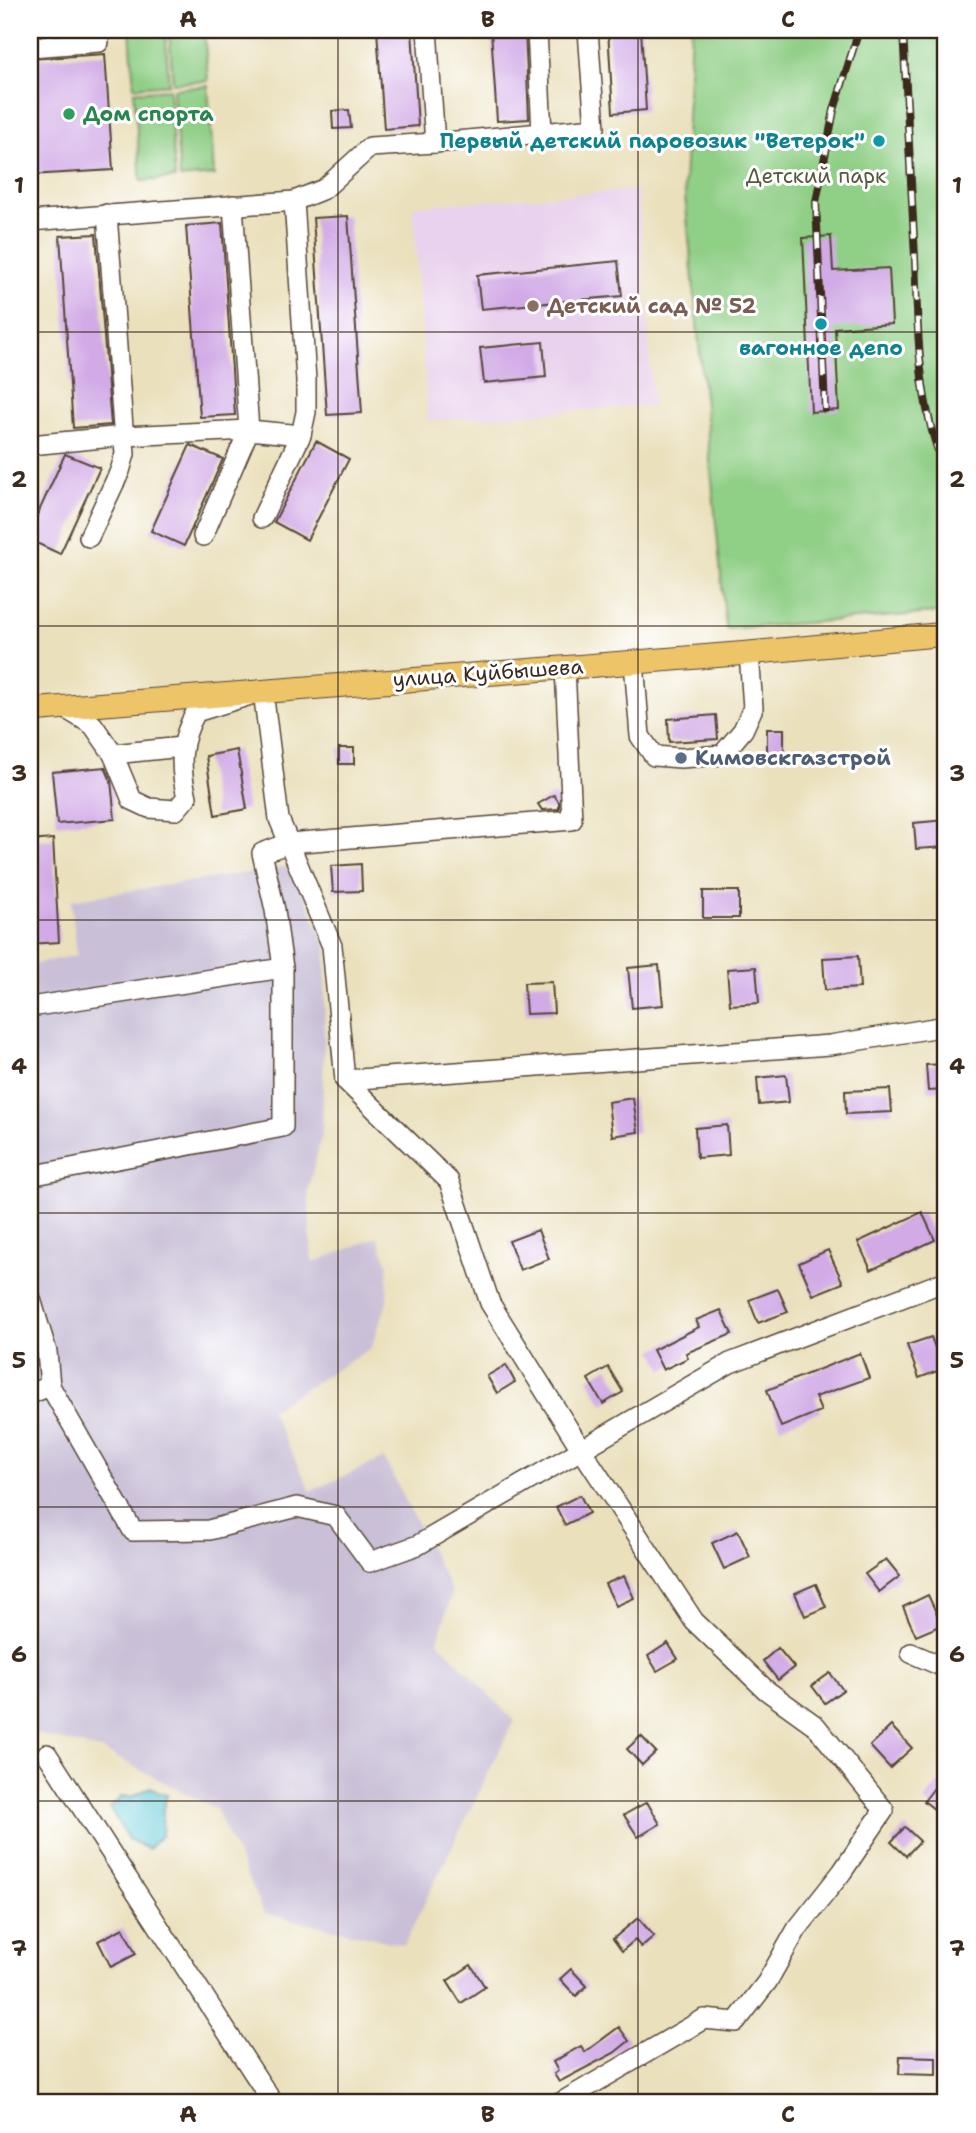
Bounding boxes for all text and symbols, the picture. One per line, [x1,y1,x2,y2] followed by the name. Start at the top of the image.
[179,4,197,34] text: A
[481,4,495,34] text: B
[781,4,795,34] text: C
[83,100,214,128] place label: Дом спорта
[61,106,77,122] marker: Дом спорта
[440,127,865,155] place label: Первый детский паровозик "Ветерок"
[871,133,887,149] marker: Первый детский паровозик "Ветерок"
[746,162,886,190] park label: Детский парк
[14,170,24,200] text: 1
[952,170,962,200] text: 1
[547,292,756,320] place label: Детский сад № 52
[525,298,541,314] marker: Детский сад № 52
[813,316,829,332] marker: вагонное депо
[739,334,903,362] place label: вагонное депо
[11,464,27,494] text: 2
[949,464,965,494] text: 2
[392,652,584,694] street label: улица Куйбышева
[695,744,891,772] place label: Кимовскгазстрой
[673,750,689,766] marker: Кимовскгазстрой
[11,758,27,788] text: 3
[949,758,965,788] text: 3
[11,1051,27,1081] text: 4
[949,1051,965,1081] text: 4
[12,1345,26,1375] text: 5
[950,1345,964,1375] text: 5
[11,1639,27,1669] text: 6
[949,1639,965,1669] text: 6
[11,1933,27,1963] text: 7
[949,1933,965,1963] text: 7
[179,2099,197,2129] text: A
[481,2099,495,2129] text: B
[781,2099,795,2129] text: C

